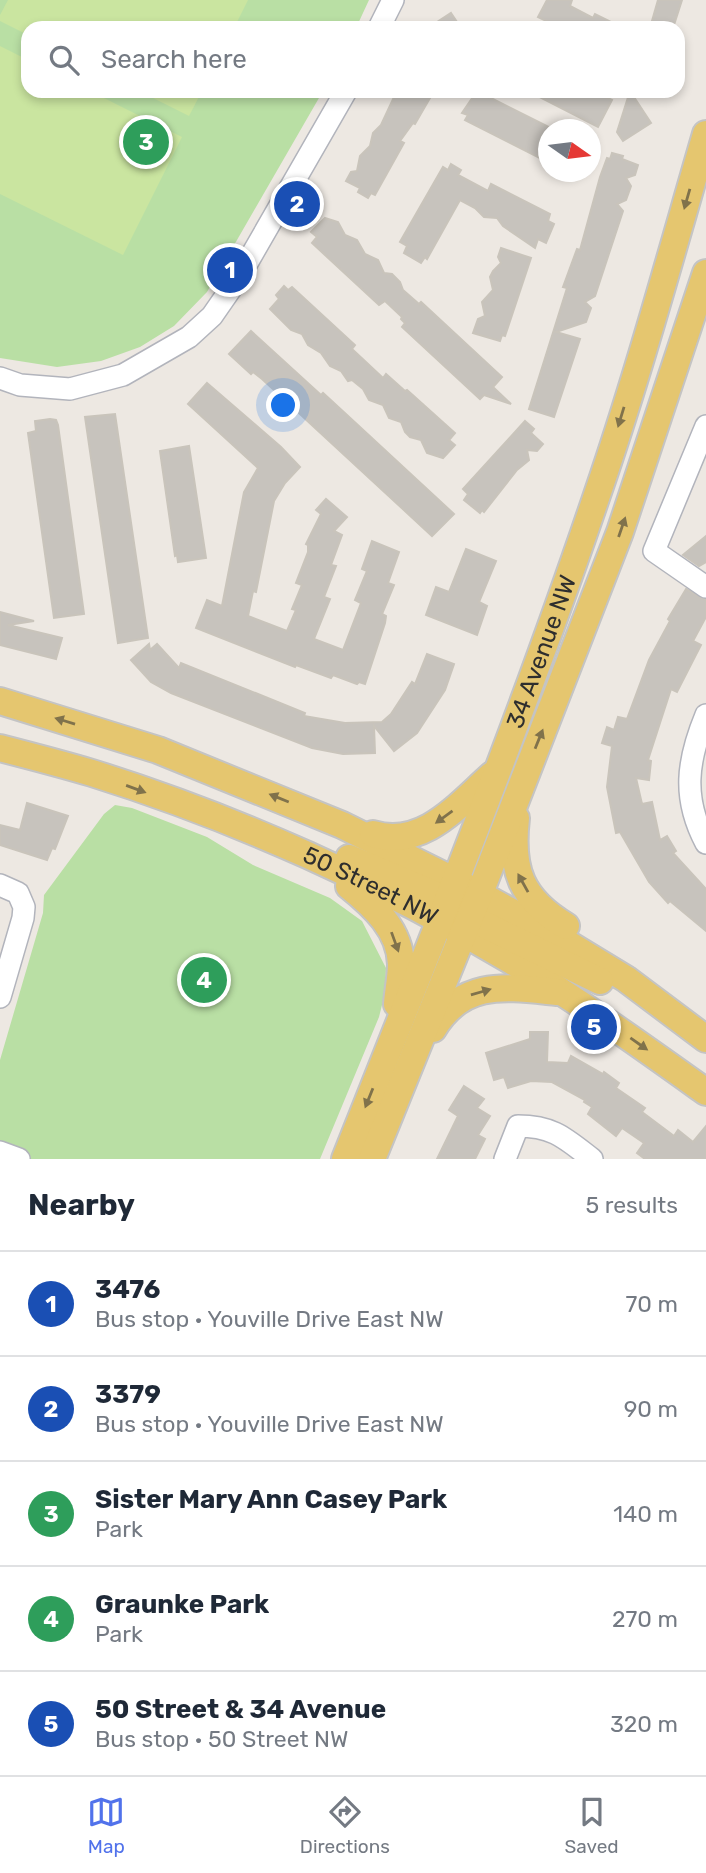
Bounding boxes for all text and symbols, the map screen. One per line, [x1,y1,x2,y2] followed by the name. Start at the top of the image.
[21,21,685,98] search box
[45,41,83,79] icon: search
[101,44,247,75] text: Search here
[123,116,169,168] pin: 3
[538,119,601,182] north arrow
[274,178,320,230] pin: 2
[681,189,691,210] one-way arrow
[207,244,253,296] pin: 1
[266,388,300,422] your location
[616,407,626,428] one-way arrow
[617,517,628,538] one-way arrow
[501,572,582,732] street label: 34 Avenue NW
[55,716,76,726] one-way arrow
[533,728,544,749] one-way arrow
[125,783,146,794] one-way arrow
[269,792,290,803] one-way arrow
[435,810,453,824] one-way arrow
[299,841,443,930] street label: 50 Street NW
[517,873,529,892] one-way arrow
[390,932,401,953] one-way arrow
[181,954,227,1006] pin: 4
[471,987,492,997] one-way arrow
[571,1001,617,1053] pin: 5
[630,1037,648,1051] one-way arrow
[364,1088,375,1109] one-way arrow
[28,1187,135,1223] text: Nearby
[585,1191,678,1219] text: 5 results
[95,1274,160,1305] text: 3476
[45,1290,57,1318] text: 1
[626,1290,678,1318] text: 70 m
[95,1305,444,1333] text: Bus stop · Youville Drive East NW
[95,1379,161,1410] text: 3379
[44,1395,58,1423] text: 2
[624,1395,678,1423] text: 90 m
[95,1410,444,1438] text: Bus stop · Youville Drive East NW
[95,1484,447,1515] text: Sister Mary Ann Casey Park
[43,1500,59,1528] text: 3
[613,1500,678,1528] text: 140 m
[95,1515,143,1543] text: Park
[95,1589,269,1620] text: Graunke Park
[43,1605,59,1633] text: 4
[612,1605,678,1633] text: 270 m
[95,1620,143,1648] text: Park
[95,1694,386,1725] text: 50 Street & 34 Avenue
[44,1710,58,1738] text: 5
[610,1710,678,1738] text: 320 m
[95,1725,349,1753] text: Bus stop · 50 Street NW
[87,1793,125,1858] tab: Map
[300,1793,390,1858] tab: Directions
[564,1793,619,1858] tab: Saved

